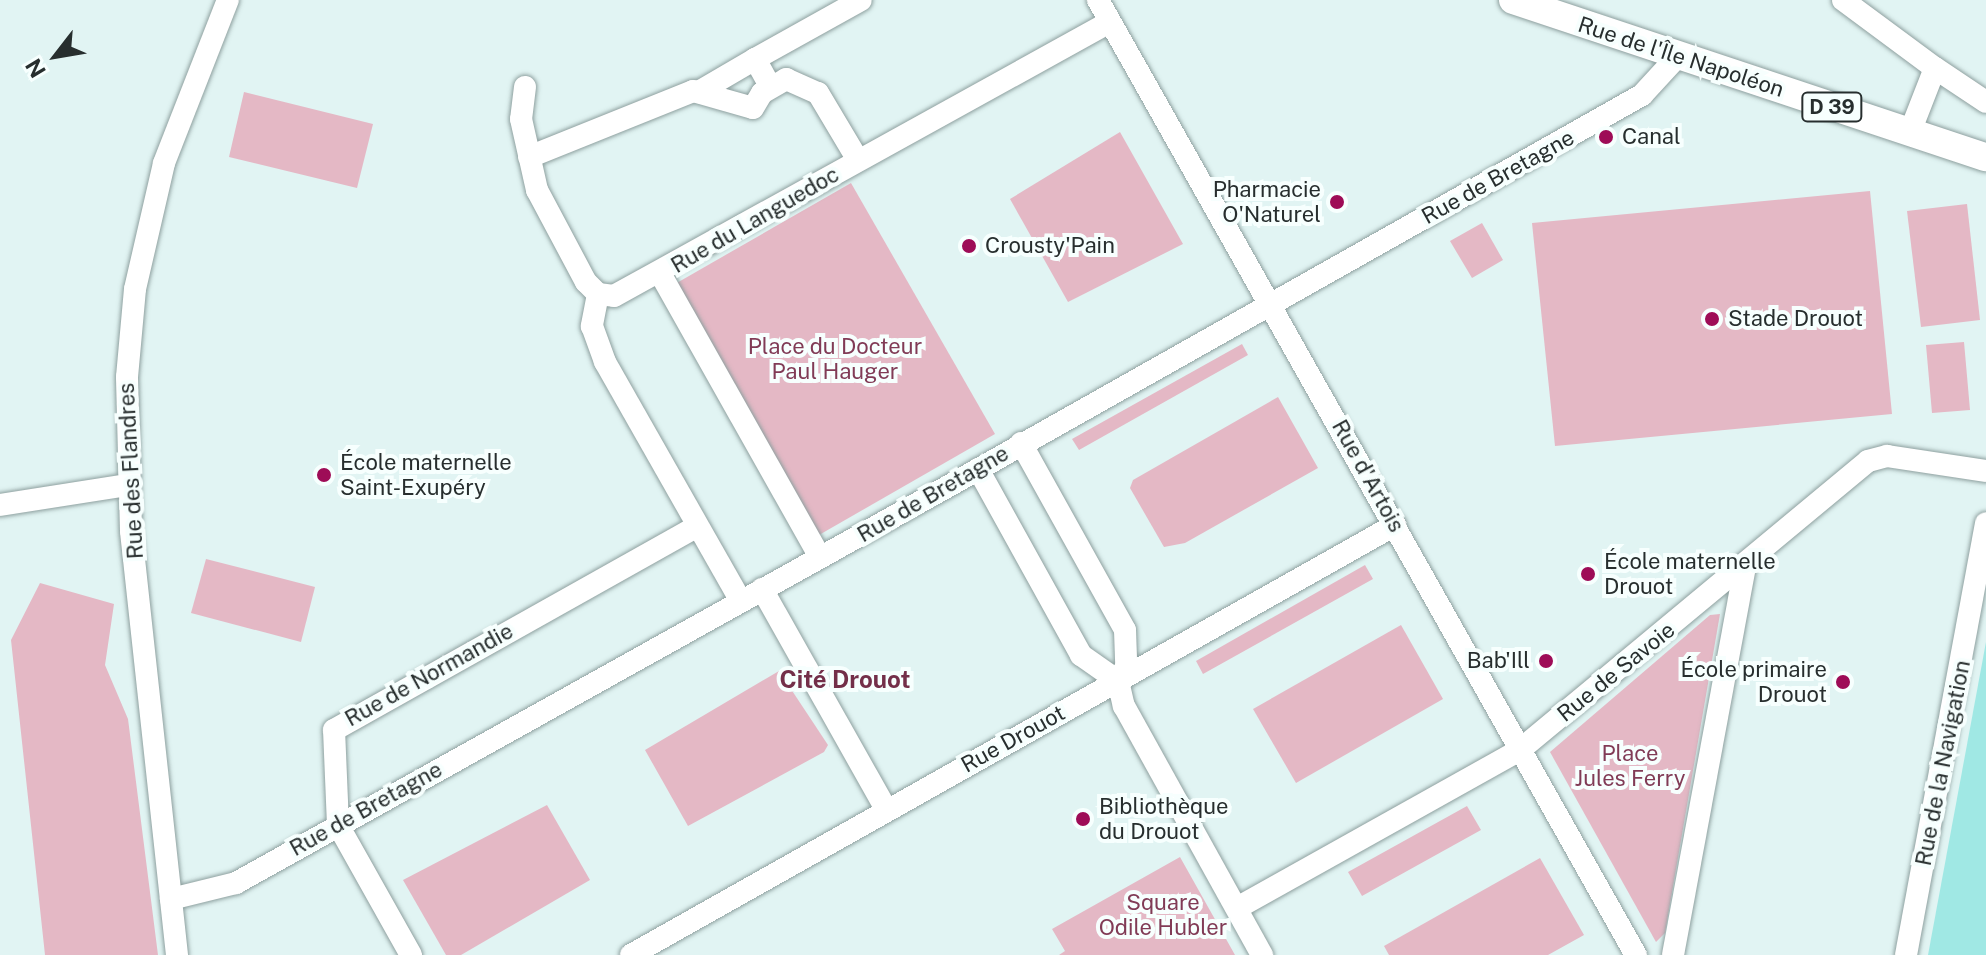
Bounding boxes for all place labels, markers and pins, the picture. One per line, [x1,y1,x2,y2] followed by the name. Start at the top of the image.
[1622,124,1681,150] place label: Canal
[1597,128,1615,146] marker: Canal
[1213,176,1321,228] place label: Pharmacie O'Naturel
[1328,193,1346,211] marker: Pharmacie O'Naturel
[985,233,1115,259] place label: Crousty'Pain
[960,237,978,255] marker: Crousty'Pain
[1728,306,1863,332] place label: Stade Drouot
[1703,310,1721,328] marker: Stade Drouot
[340,449,512,500] place label: École maternelle Saint-Exupéry
[315,466,333,484] marker: École maternelle Saint-Exupéry
[1604,548,1776,600] place label: École maternelle Drouot
[1579,565,1597,583] marker: École maternelle Drouot
[1467,648,1530,674] place label: Bab'Ill
[1537,652,1555,670] marker: Bab'Ill
[1680,656,1827,708] place label: École primaire Drouot
[1834,673,1852,691] marker: École primaire Drouot
[1099,793,1228,844] place label: Bibliothèque du Drouot
[1074,810,1092,828] marker: Bibliothèque du Drouot

